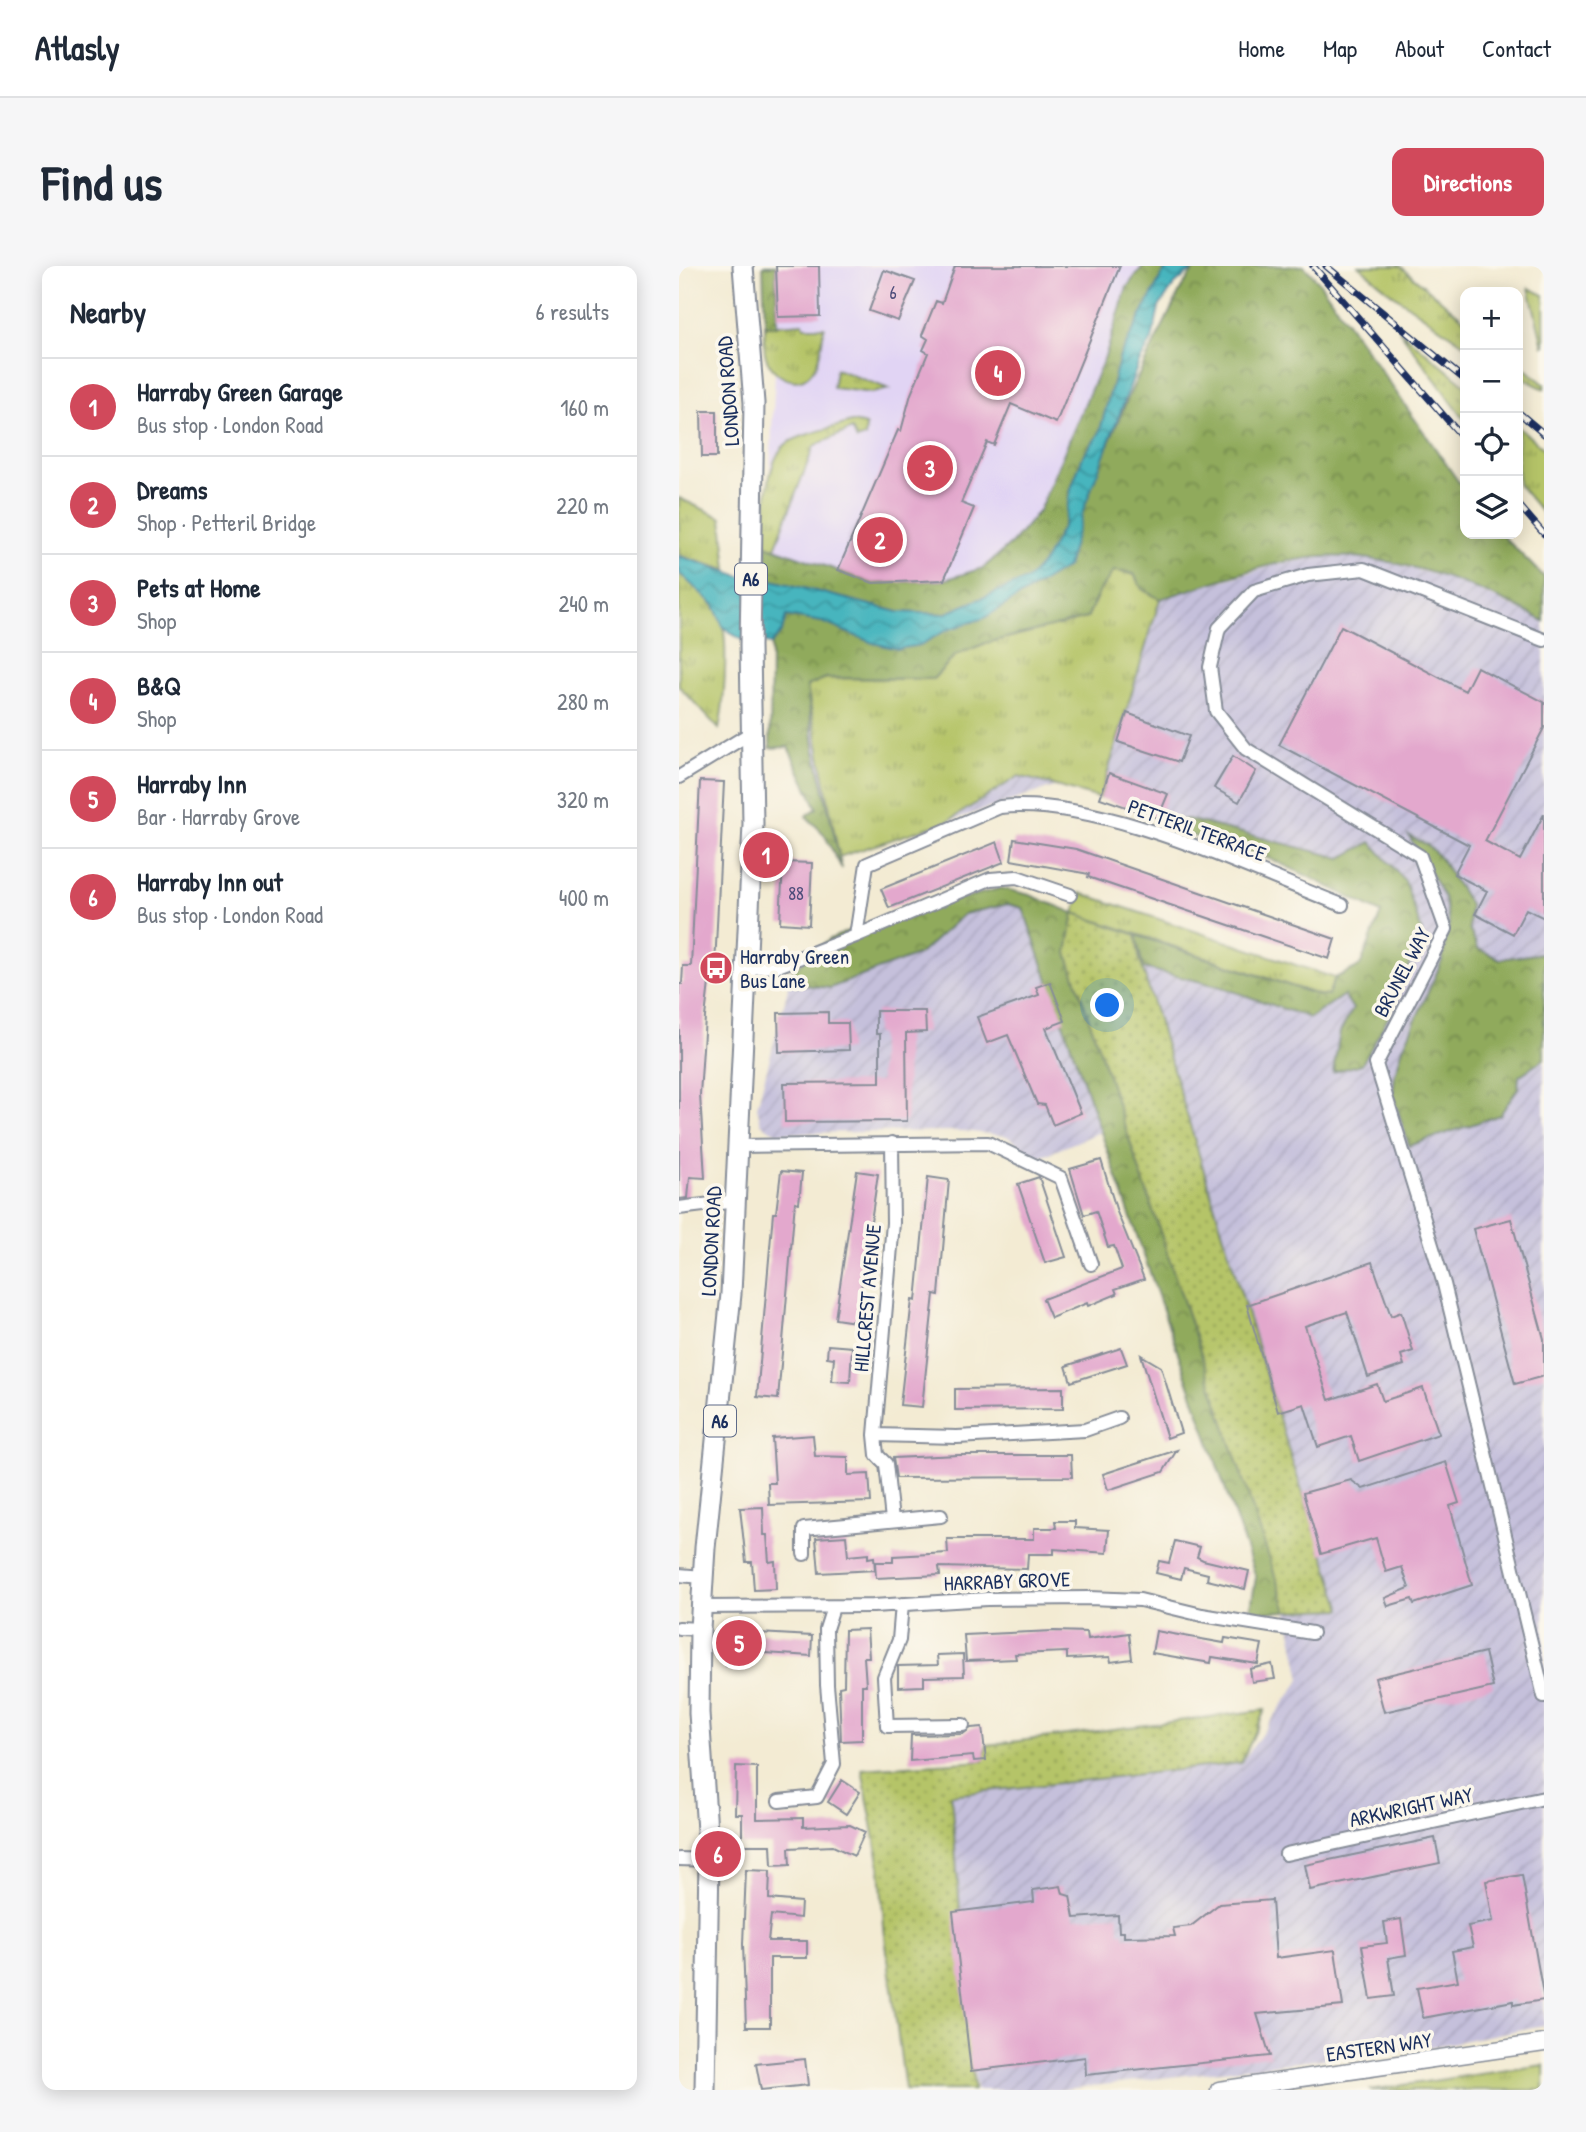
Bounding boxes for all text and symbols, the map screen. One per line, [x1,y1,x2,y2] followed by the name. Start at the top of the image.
[35,26,120,70] text: Atlasly
[1238,32,1285,64] text: Home
[1323,32,1357,64] text: Map
[1395,32,1444,64] text: About
[1482,32,1551,64] text: Contact
[1392,148,1544,216] button: Directions
[42,149,162,215] text: Find us
[889,280,897,305] house number: 6
[1460,287,1523,539] map controls
[1460,287,1523,350] button: +
[70,292,146,332] text: Nearby
[536,296,609,327] text: 6 results
[710,335,746,447] street label: LONDON ROAD
[975,347,1021,399] pin: 4
[1460,350,1523,413] button: −
[137,374,343,409] text: Harraby Green Garage
[89,392,97,423] text: 1
[560,392,609,423] text: 160 m
[137,409,323,440] text: Bus stop · London Road
[1460,413,1523,476] button: locate
[907,442,953,494] pin: 3
[137,472,208,507] text: Dreams
[1460,476,1523,539] button: layers
[88,490,98,521] text: 2
[556,490,609,521] text: 220 m
[137,507,316,538] text: Shop · Petteril Bridge
[857,514,903,566] pin: 2
[735,564,767,594] road number: A6
[137,570,261,605] text: Pets at Home
[88,588,98,619] text: 3
[558,588,609,619] text: 240 m
[137,605,176,636] text: Shop
[137,668,181,703] text: B&Q
[89,686,97,717] text: 4
[557,686,609,717] text: 280 m
[137,703,176,734] text: Shop
[137,766,247,801] text: Harraby Inn
[88,784,98,815] text: 5
[557,784,609,815] text: 320 m
[1124,792,1270,868] street label: PETTERIL TERRACE
[137,801,300,832] text: Bar · Harraby Grove
[743,829,789,881] pin: 1
[137,864,283,899] text: Harraby Inn out
[788,881,804,906] house number: 88
[88,882,98,913] text: 6
[559,882,609,913] text: 400 m
[137,899,323,930] text: Bus stop · London Road
[1366,922,1438,1022] street label: BRUNEL WAY
[740,942,849,995] place label: Harraby Green Bus Lane
[697,949,735,987] bus stop icon: Harraby Green Bus Lane
[1090,988,1124,1022] your location
[694,1185,728,1297] street label: LONDON ROAD
[846,1223,888,1373] street label: HILLCREST AVENUE
[704,1406,736,1436] road number: A6
[943,1564,1071,1598] street label: HARRABY GROVE
[716,1617,762,1669] pin: 5
[1347,1780,1476,1834] street label: ARKWRIGHT WAY
[695,1828,741,1880] pin: 6
[1324,2025,1434,2069] street label: EASTERN WAY

